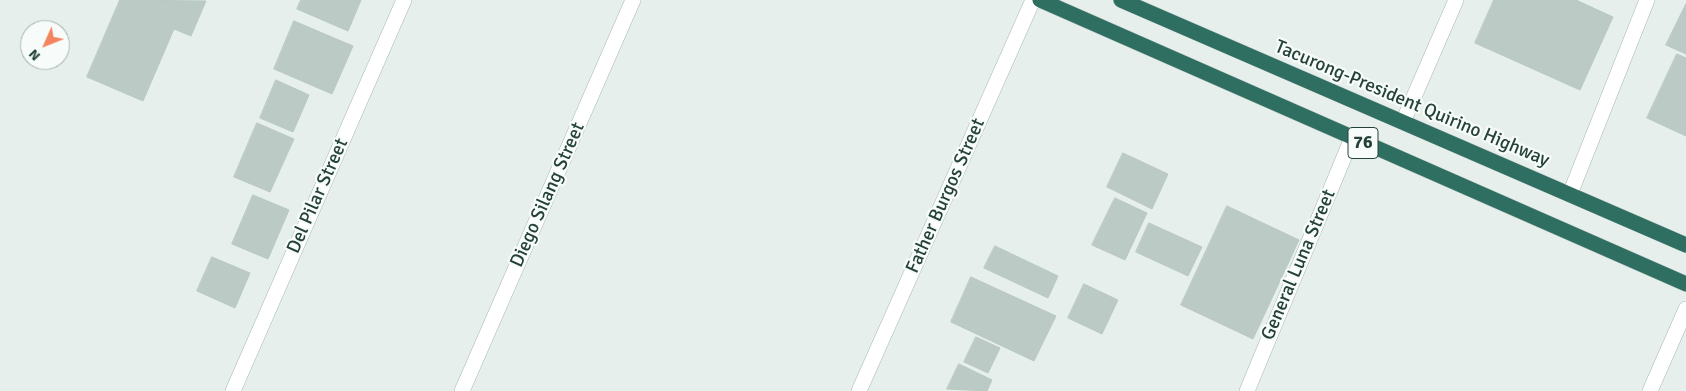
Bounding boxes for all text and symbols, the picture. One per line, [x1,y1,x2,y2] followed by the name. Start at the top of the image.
[20,20,70,70] north arrow
[1271,36,1553,172] street label: Tacurong-President Quirino Highway
[25,46,44,64] text: N
[902,115,990,277] street label: Father Burgos Street
[506,119,590,271] street label: Diego Silang Street
[1348,128,1378,158] road number: 76
[282,135,354,257] street label: Del Pilar Street
[1257,186,1341,344] street label: General Luna Street

